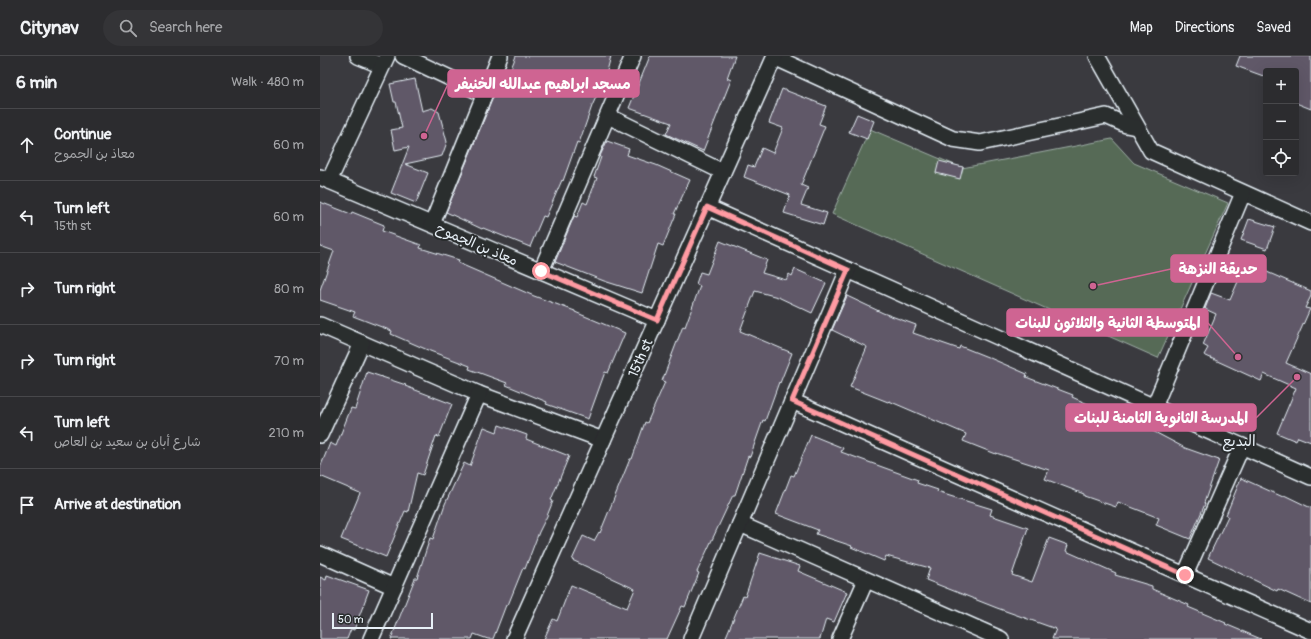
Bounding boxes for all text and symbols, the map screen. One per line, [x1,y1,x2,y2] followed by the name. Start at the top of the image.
[103,10,383,46] search box
[20,16,79,40] text: Citynav
[117,17,139,39] icon: search
[149,18,222,37] text: Search here
[1130,19,1153,36] text: Map
[1175,19,1234,36] text: Directions
[1256,19,1291,36] text: Saved
[1263,68,1299,176] map controls
[1263,68,1299,104] button: +
[448,70,639,97] callout: مسجد ابراهيم عبدالله الخنيفر
[16,72,57,93] text: 6 min
[231,74,304,90] text: Walk · 480 m
[453,75,631,95] text: مسجد ابراهيم عبدالله الخنيفر
[1263,104,1299,140] button: −
[54,125,112,144] text: Continue
[16,134,38,156] icon: ahead
[273,137,304,153] text: 60 m
[1263,140,1299,176] button: locate
[54,146,135,162] text: معاذ بن الجموح
[54,199,110,218] text: Turn left
[16,206,38,228] icon: left
[273,209,304,225] text: 60 m
[54,218,91,234] text: 15th st
[433,220,520,270] street label: معاذ بن الجموح
[1171,255,1266,282] callout: حديقة النزهة
[1178,260,1258,279] text: حديقة النزهة
[532,262,550,280] route start
[16,278,38,300] icon: right
[54,279,115,298] text: Turn right
[274,281,304,297] text: 80 m
[1007,309,1208,336] callout: المتوسطة الثانية والثلاثون للبنات
[1015,314,1201,333] text: المتوسطة الثانية والثلاثون للبنات
[625,336,657,380] street label: 15th st
[16,350,38,372] icon: right
[54,351,115,370] text: Turn right
[274,353,304,369] text: 70 m
[1066,404,1256,431] callout: المدرسة الثانوية الثامنة للبنات
[1074,409,1248,428] text: المدرسة الثانوية الثامنة للبنات
[54,413,110,432] text: Turn left
[16,422,38,444] icon: left
[268,425,304,441] text: 210 m
[1222,432,1256,452] district label: البديع
[54,434,201,450] text: شارع أبان بن سعيد بن العاص
[16,494,38,516] icon: arrive
[54,495,181,514] text: Arrive at destination
[1176,566,1194,584] route end
[332,611,433,630] scale bar
[338,613,364,626] text: 50 m

